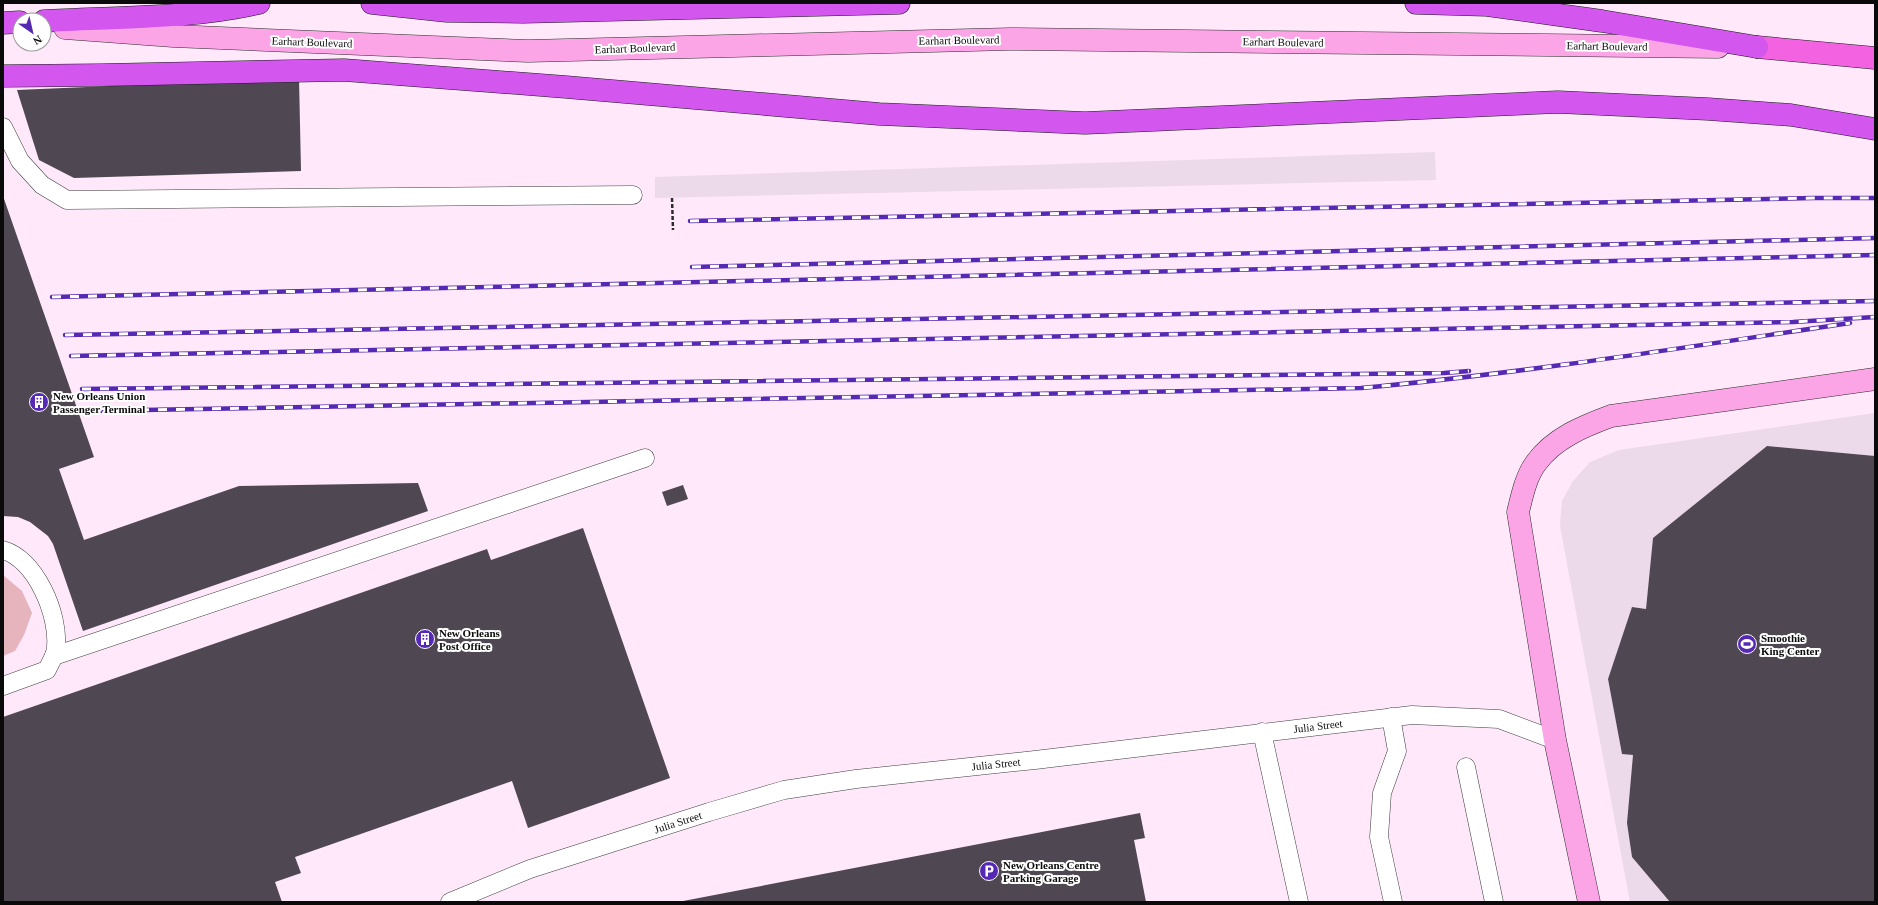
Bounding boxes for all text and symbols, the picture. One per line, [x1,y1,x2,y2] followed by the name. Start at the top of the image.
[12,12,52,52] north arrow
[31,33,44,48] text: N
[918,33,1000,47] street label: Earhart Boulevard
[271,35,353,49] street label: Earhart Boulevard
[1242,35,1324,49] street label: Earhart Boulevard
[1566,39,1648,53] street label: Earhart Boulevard
[594,41,676,55] street label: Earhart Boulevard
[53,390,145,415] place label: New Orleans Union Passenger Terminal
[28,391,50,413] building icon: New Orleans Union Passenger Terminal
[439,627,501,652] place label: New Orleans Post Office
[414,628,436,650] building icon: New Orleans Post Office
[1761,632,1819,657] place label: Smoothie King Center
[1736,633,1758,655] sports icon: Smoothie King Center
[1293,717,1343,735] street label: Julia Street
[971,755,1021,773] street label: Julia Street
[653,809,703,835] street label: Julia Street
[1003,859,1099,884] place label: New Orleans Centre Parking Garage
[978,860,1000,882] parking icon: New Orleans Centre Parking Garage

